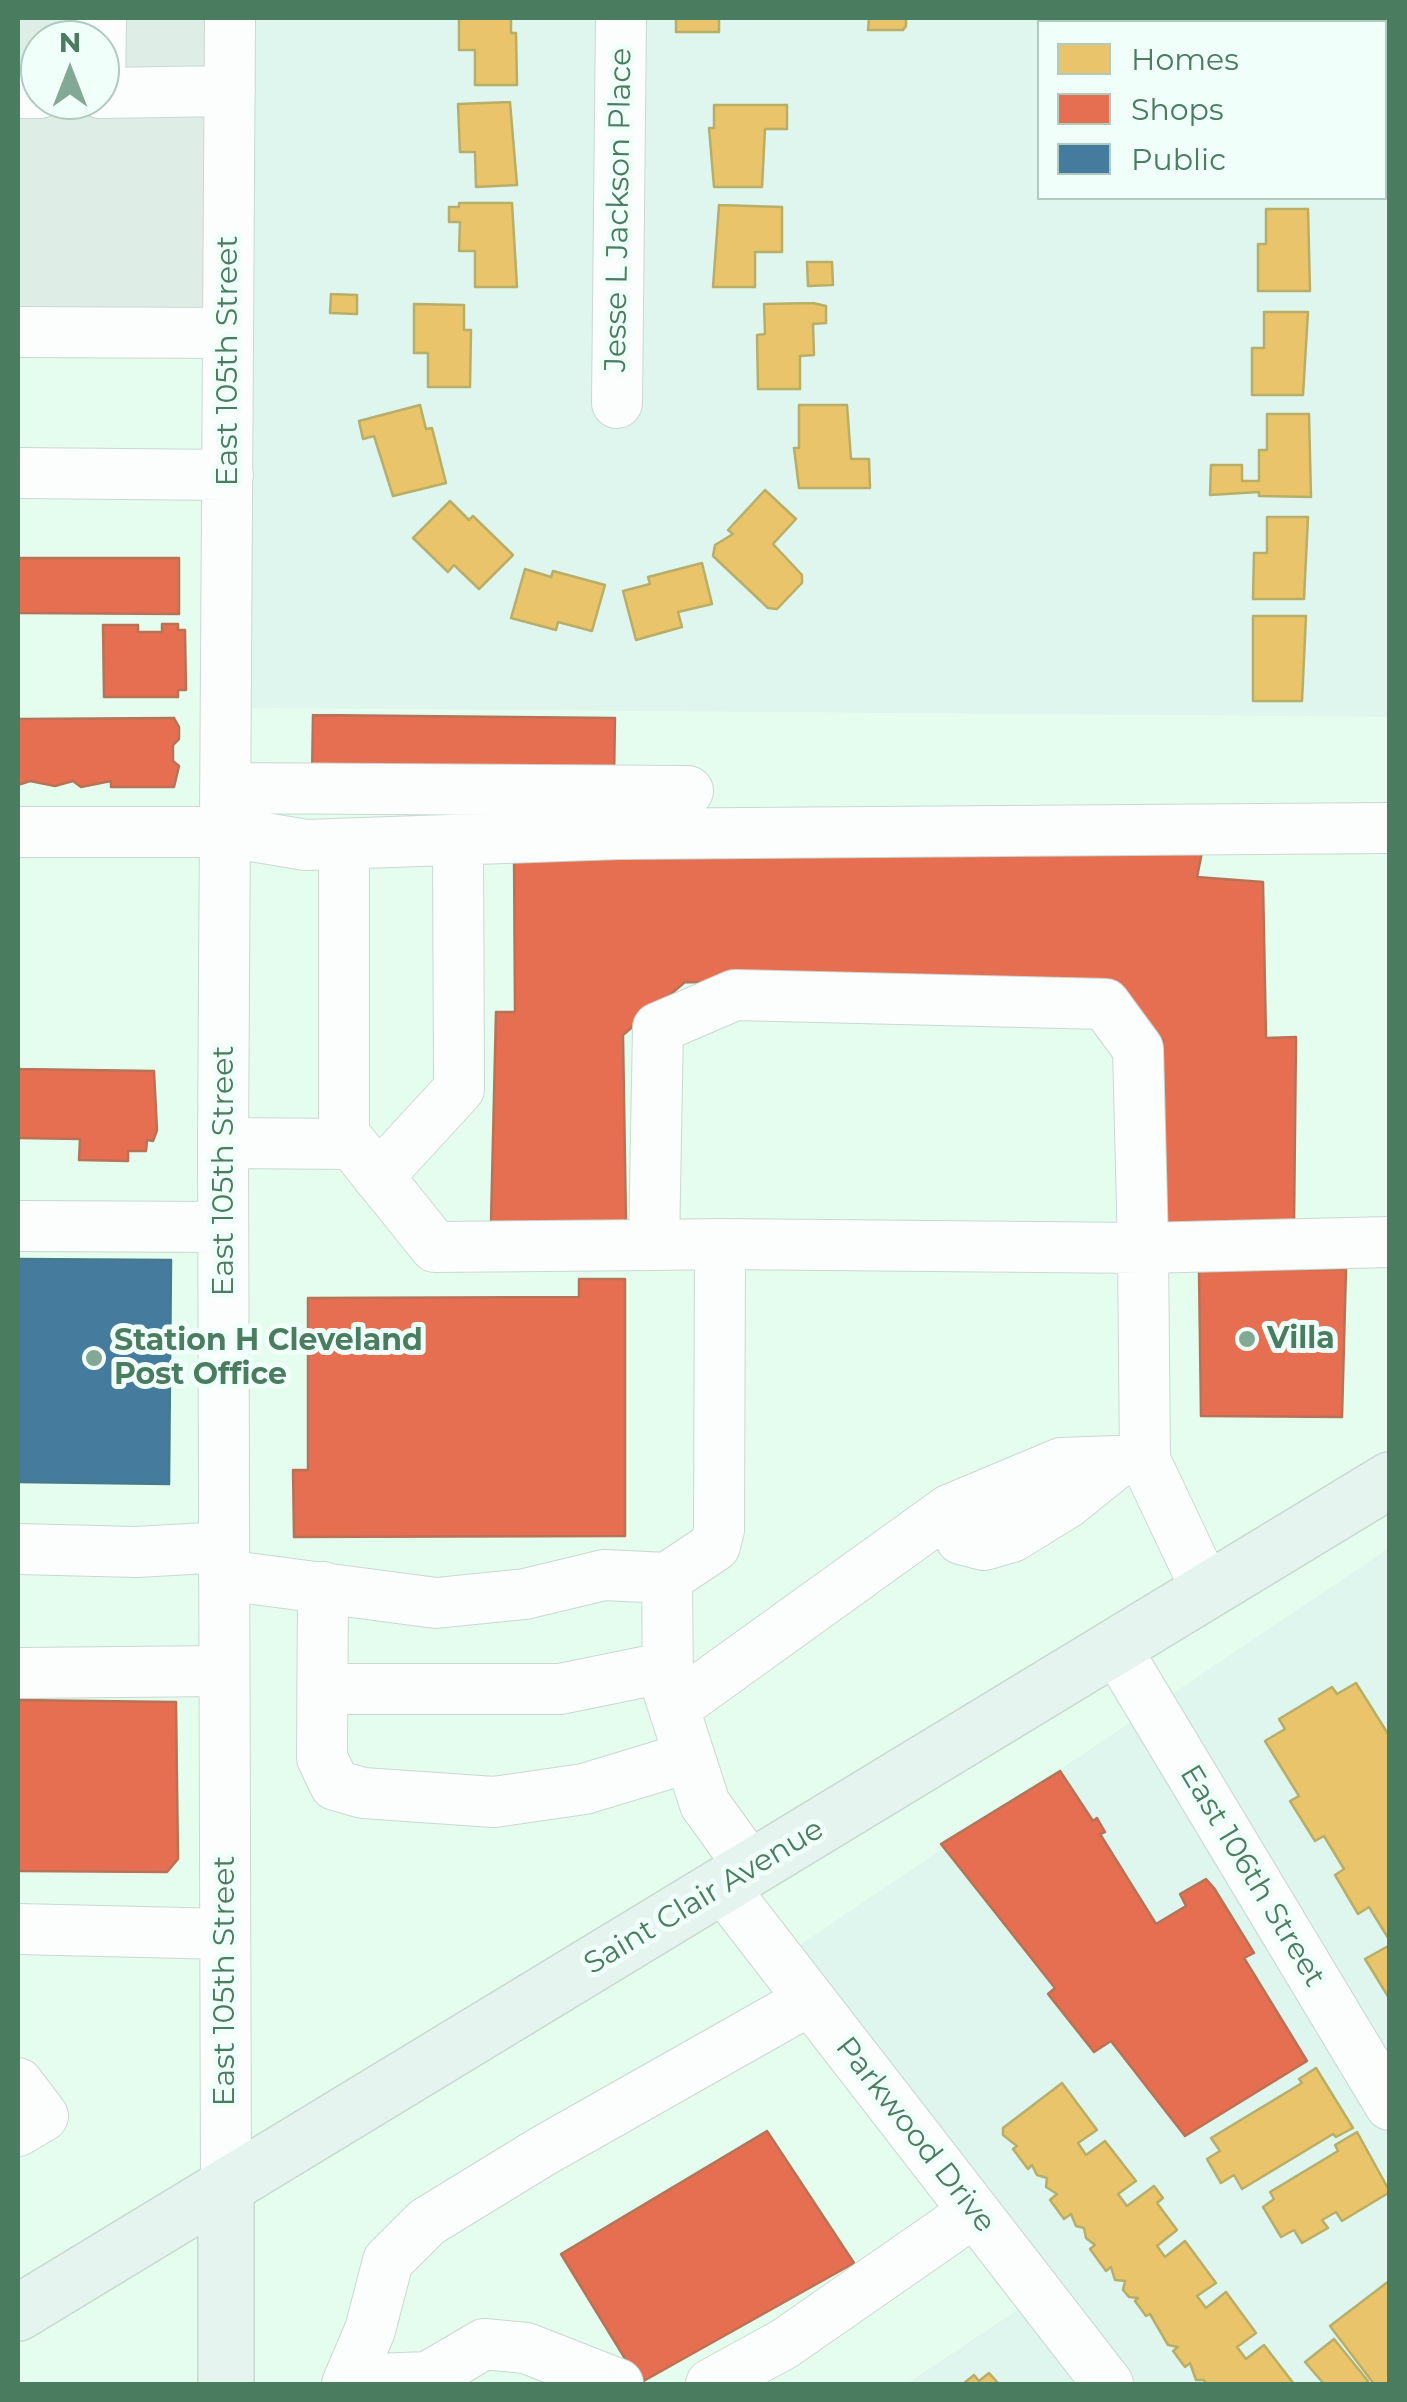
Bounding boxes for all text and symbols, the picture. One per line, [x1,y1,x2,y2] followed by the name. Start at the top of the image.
[20,20,120,120] north arrow
[1037,20,1387,200] legend
[59,25,81,59] text: N
[1131,41,1239,78] text: Homes
[598,47,640,373] street label: Jesse L Jackson Place
[1131,91,1224,128] text: Shops
[1131,141,1226,178] text: Public
[210,236,246,486] street label: East 105th Street
[206,1046,242,1296] street label: East 105th Street
[1267,1321,1335,1357] place label: Villa
[114,1323,423,1394] place label: Station H Cleveland Post Office
[1236,1328,1258,1350] marker: Villa
[83,1347,105,1369] marker: Station H Cleveland Post Office
[1172,1759,1332,1993] street label: East 106th Street
[578,1811,830,1983] street label: Saint Clair Avenue
[207,1856,243,2106] street label: East 105th Street
[828,2030,1002,2240] street label: Parkwood Drive

